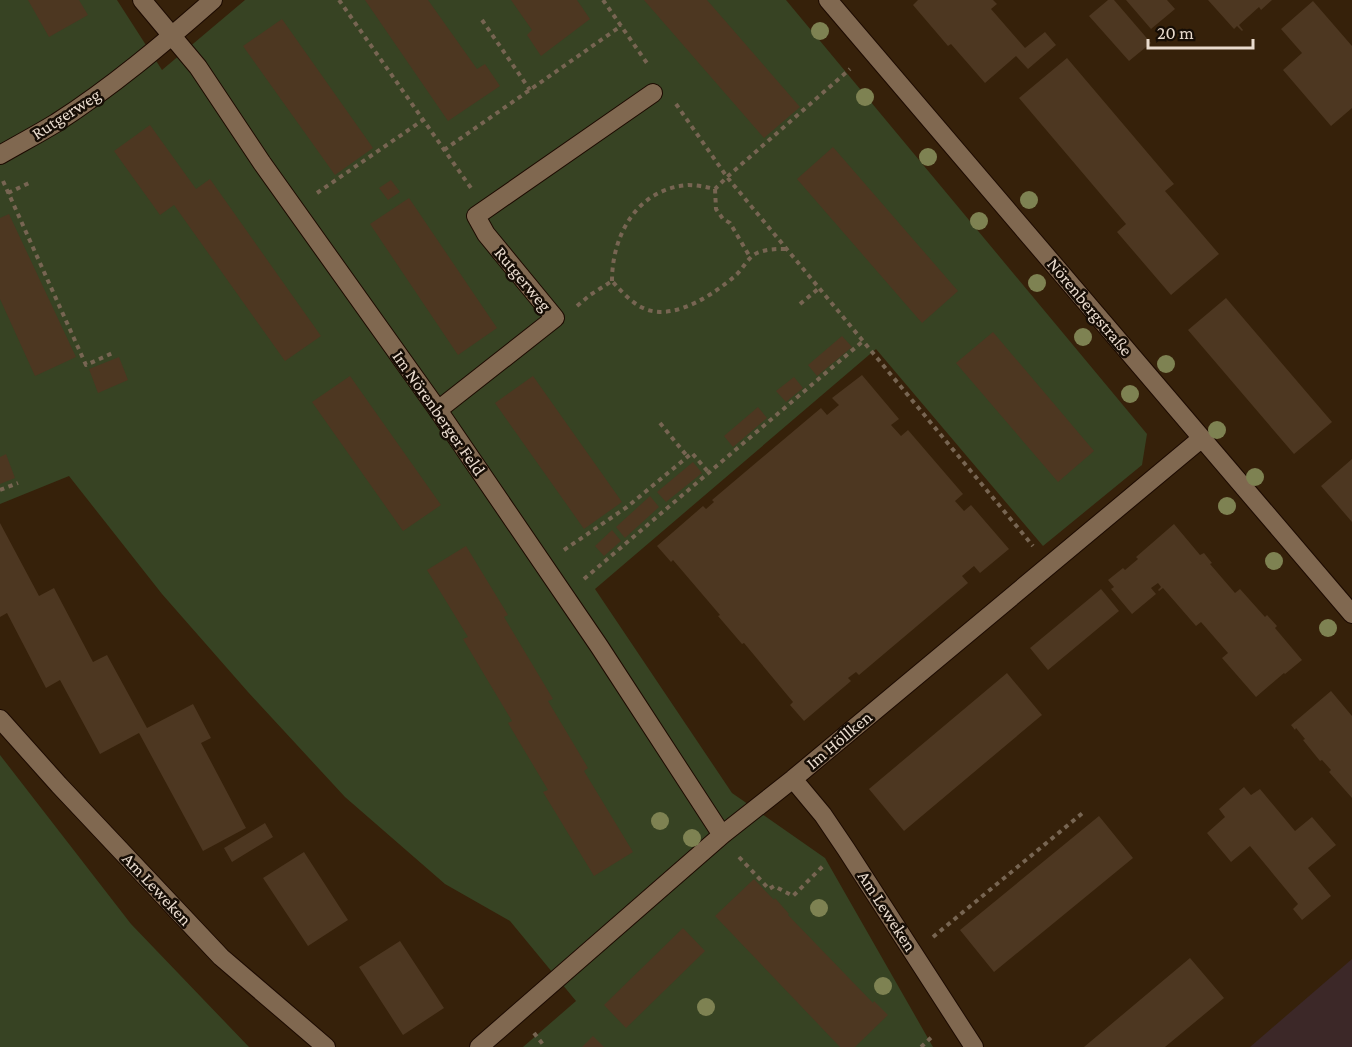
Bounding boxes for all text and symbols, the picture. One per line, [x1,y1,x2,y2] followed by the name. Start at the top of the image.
[1148,12,1253,50] scale bar
[1157,23,1194,43] text: 20 m
[28,84,104,144] street label: Rutgerweg
[490,243,556,315] street label: Rutgerweg
[1043,254,1137,360] street label: Nörenbergstraße
[388,347,490,480] street label: Im Nörenberger Feld
[802,707,876,773] street label: Im Höllken
[118,849,196,930] street label: Am Leweken
[854,867,921,955] street label: Am Leweken

